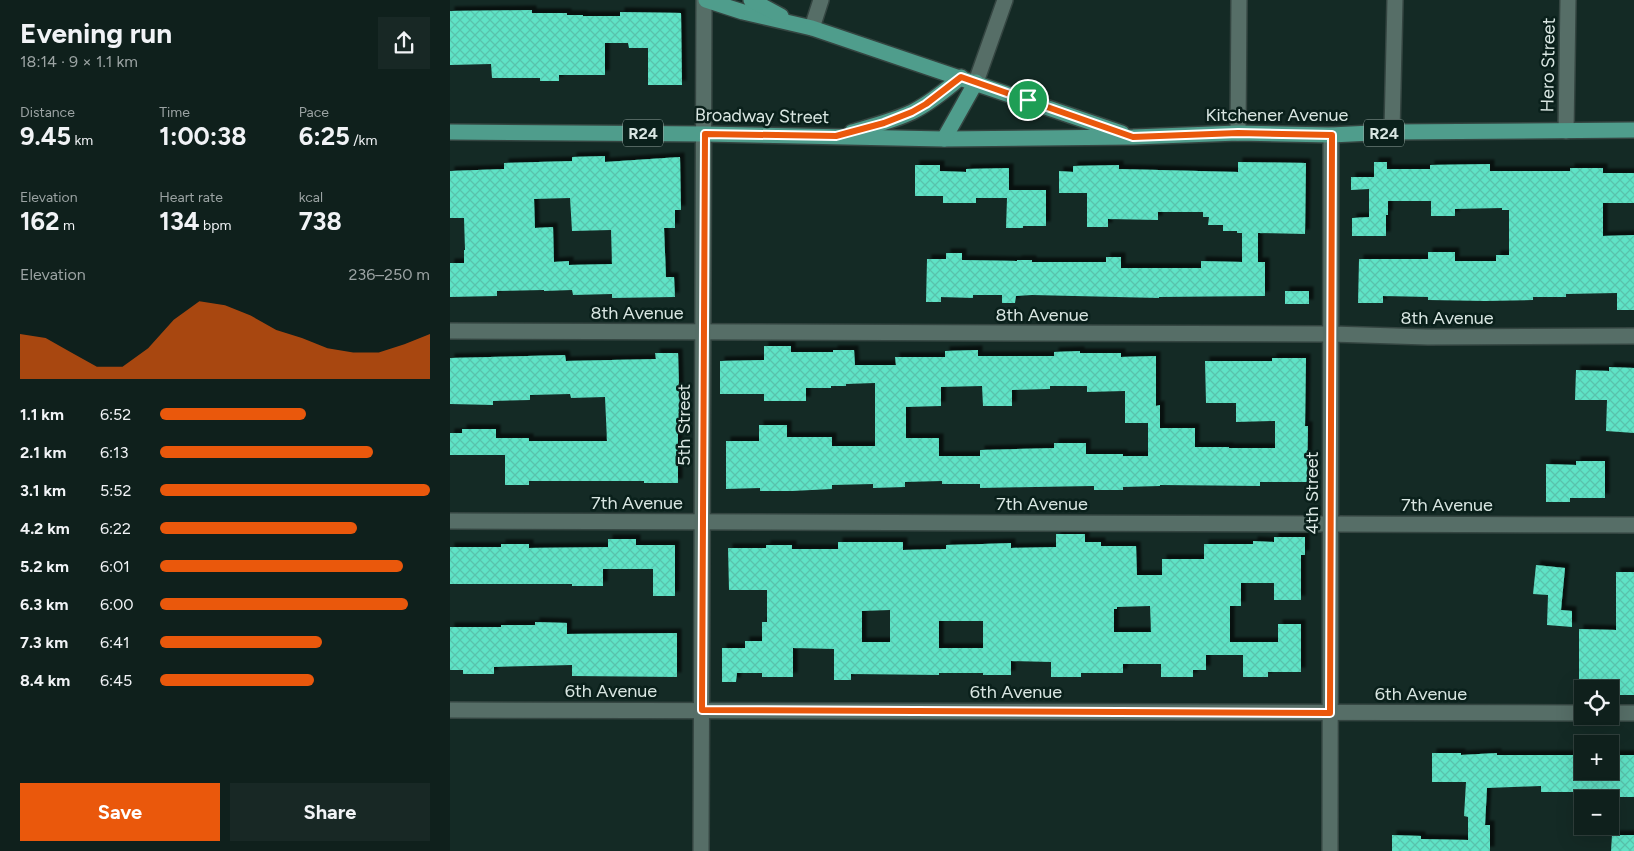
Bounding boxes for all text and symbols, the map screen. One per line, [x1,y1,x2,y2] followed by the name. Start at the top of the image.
[20,16,172,50] text: Evening run
[378,17,430,69] button: share
[1536,17,1560,113] street label: Hero Street
[20,52,138,71] text: 18:14 · 9 × 1.1 km
[1007,79,1049,121] pin
[1014,86,1042,114] icon: arrive
[20,104,75,121] text: Distance
[159,104,190,121] text: Time
[299,104,329,121] text: Pace
[695,104,830,128] street label: Broadway Street
[1206,104,1349,126] street label: Kitchener Avenue
[623,120,663,146] road number: R24
[1364,120,1404,146] road number: R24
[20,121,71,151] text: 9.45
[159,121,247,151] text: 1:00:38
[299,121,350,151] text: 6:25
[71,132,93,149] text: km
[350,132,377,149] text: /km
[20,189,78,206] text: Elevation
[159,189,223,206] text: Heart rate
[299,189,323,206] text: kcal
[20,206,60,236] text: 162
[159,206,200,236] text: 134
[299,206,342,236] text: 738
[60,217,75,234] text: m
[200,217,231,234] text: bpm
[20,265,86,284] text: Elevation
[349,265,430,284] text: 236–250 m
[590,302,684,324] street label: 8th Avenue
[995,304,1089,326] street label: 8th Avenue
[1400,307,1494,329] street label: 8th Avenue
[673,384,695,466] street label: 5th Street
[20,405,64,424] text: 1.1 km
[100,405,131,424] text: 6:52
[20,443,66,462] text: 2.1 km
[100,443,128,462] text: 6:13
[1301,451,1323,534] street label: 4th Street
[20,481,66,500] text: 3.1 km
[100,481,131,500] text: 5:52
[591,492,683,514] street label: 7th Avenue
[996,493,1088,515] street label: 7th Avenue
[1401,494,1493,516] street label: 7th Avenue
[20,519,70,538] text: 4.2 km
[100,519,131,538] text: 6:22
[20,557,69,576] text: 5.2 km
[100,557,130,576] text: 6:01
[20,595,69,614] text: 6.3 km
[100,595,134,614] text: 6:00
[20,633,68,652] text: 7.3 km
[100,633,130,652] text: 6:41
[20,671,70,690] text: 8.4 km
[100,671,132,690] text: 6:45
[565,680,657,702] street label: 6th Avenue
[1574,680,1619,835] map controls
[1574,680,1619,725] button: locate
[970,681,1062,703] street label: 6th Avenue
[1375,683,1467,705] street label: 6th Avenue
[1574,735,1619,780] button: +
[20,783,220,841] button: Save
[230,783,430,841] button: Share
[1574,790,1619,835] button: −

